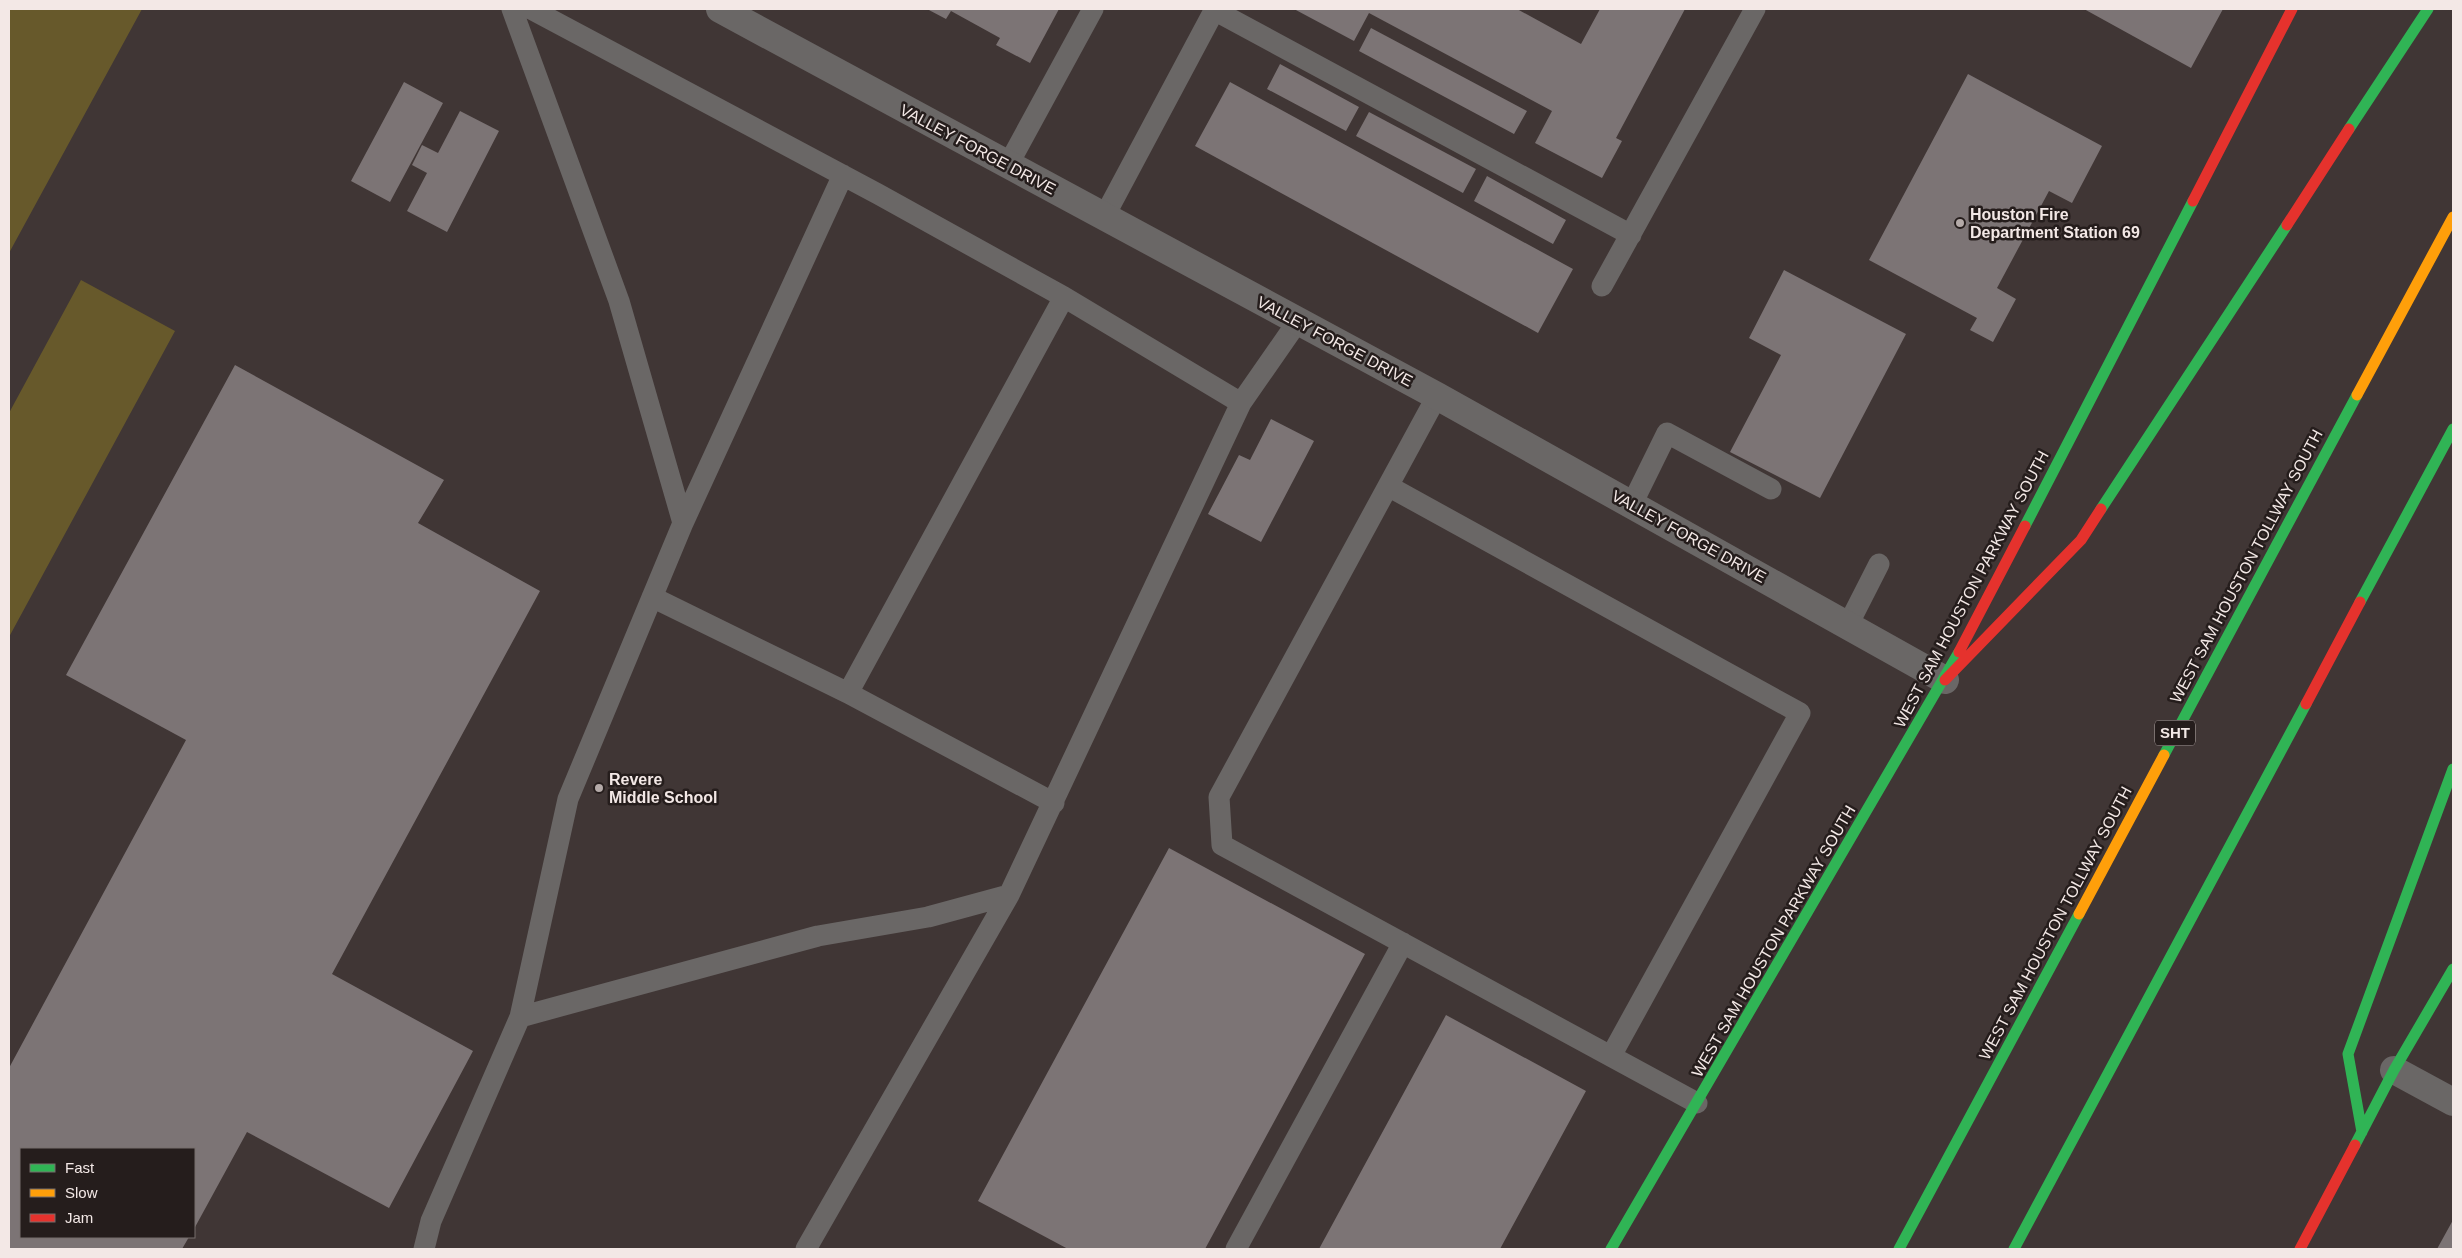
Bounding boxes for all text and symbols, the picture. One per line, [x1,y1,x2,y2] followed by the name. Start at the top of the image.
[897,101,1058,198] street label: VALLEY FORGE DRIVE
[1970,206,2140,241] place label: Houston Fire Department Station 69
[1954,217,1966,229] marker: Houston Fire Department Station 69
[1254,293,1415,390] street label: VALLEY FORGE DRIVE
[2167,427,2326,706] street label: WEST SAM HOUSTON TOLLWAY SOUTH
[1891,448,2052,730] street label: WEST SAM HOUSTON PARKWAY SOUTH
[1609,487,1769,586] street label: VALLEY FORGE DRIVE
[2155,720,2195,746] road number: SHT
[609,771,717,806] place label: Revere Middle School
[593,782,605,794] marker: Revere Middle School
[1976,784,2135,1063] street label: WEST SAM HOUSTON TOLLWAY SOUTH
[1688,802,1859,1080] street label: WEST SAM HOUSTON PARKWAY SOUTH
[20,1148,195,1238] legend
[65,1159,95,1176] text: Fast
[65,1184,98,1201] text: Slow
[65,1209,93,1226] text: Jam

